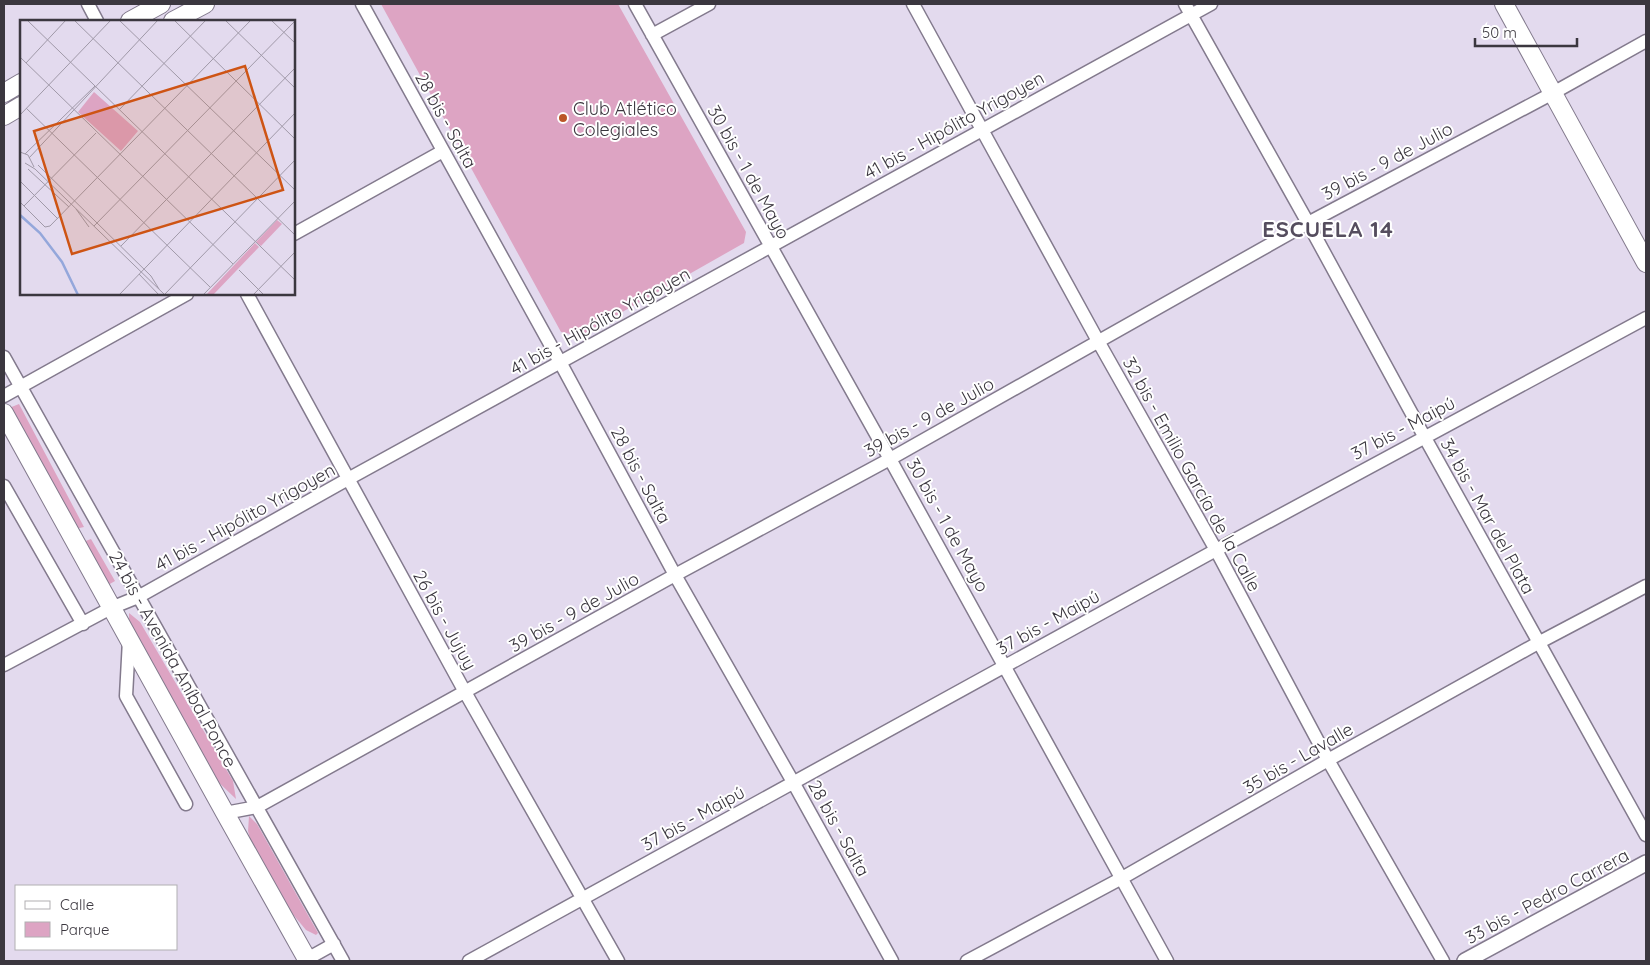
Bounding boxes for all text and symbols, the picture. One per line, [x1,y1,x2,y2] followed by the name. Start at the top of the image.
[1475,15,1578,47] scale bar
[20,20,295,295] inset map
[1482,23,1517,42] text: 50 m
[860,66,1048,184] street label: 41 bis - Hipólito Yrigoyen
[410,68,482,172] street label: 28 bis - Salta
[573,97,677,141] place label: Club Atlético Colegiales
[703,101,795,243] street label: 30 bis - 1 de Mayo
[557,112,569,124] marker: Club Atlético Colegiales
[1318,117,1456,205] street label: 39 bis - 9 de Julio
[1262,215,1394,243] district label: ESCUELA 14
[506,262,694,380] street label: 41 bis - Hipólito Yrigoyen
[1118,353,1266,595] street label: 32 bis - Emilio García de la Calle
[860,372,998,462] street label: 39 bis - 9 de Julio
[1347,391,1459,465] street label: 37 bis - Maipú
[606,422,676,528] street label: 28 bis - Salta
[1436,434,1540,598] street label: 34 bis - Mar del Plata
[902,454,994,596] street label: 30 bis - 1 de Mayo
[151,458,339,576] street label: 41 bis - Hipólito Yrigoyen
[104,547,242,771] street label: 24 bis - Avenida Aníbal Ponce
[408,566,482,674] street label: 26 bis - Jujuy
[505,567,643,657] street label: 39 bis - 9 de Julio
[992,584,1104,660] street label: 37 bis - Maipú
[1239,717,1357,799] street label: 35 bis - Lavalle
[803,776,875,880] street label: 28 bis - Salta
[637,780,749,856] street label: 37 bis - Maipú
[1461,843,1633,949] street label: 33 bis - Pedro Carrera
[15,885,178,950] legend
[60,895,94,914] text: Calle
[60,920,110,939] text: Parque

